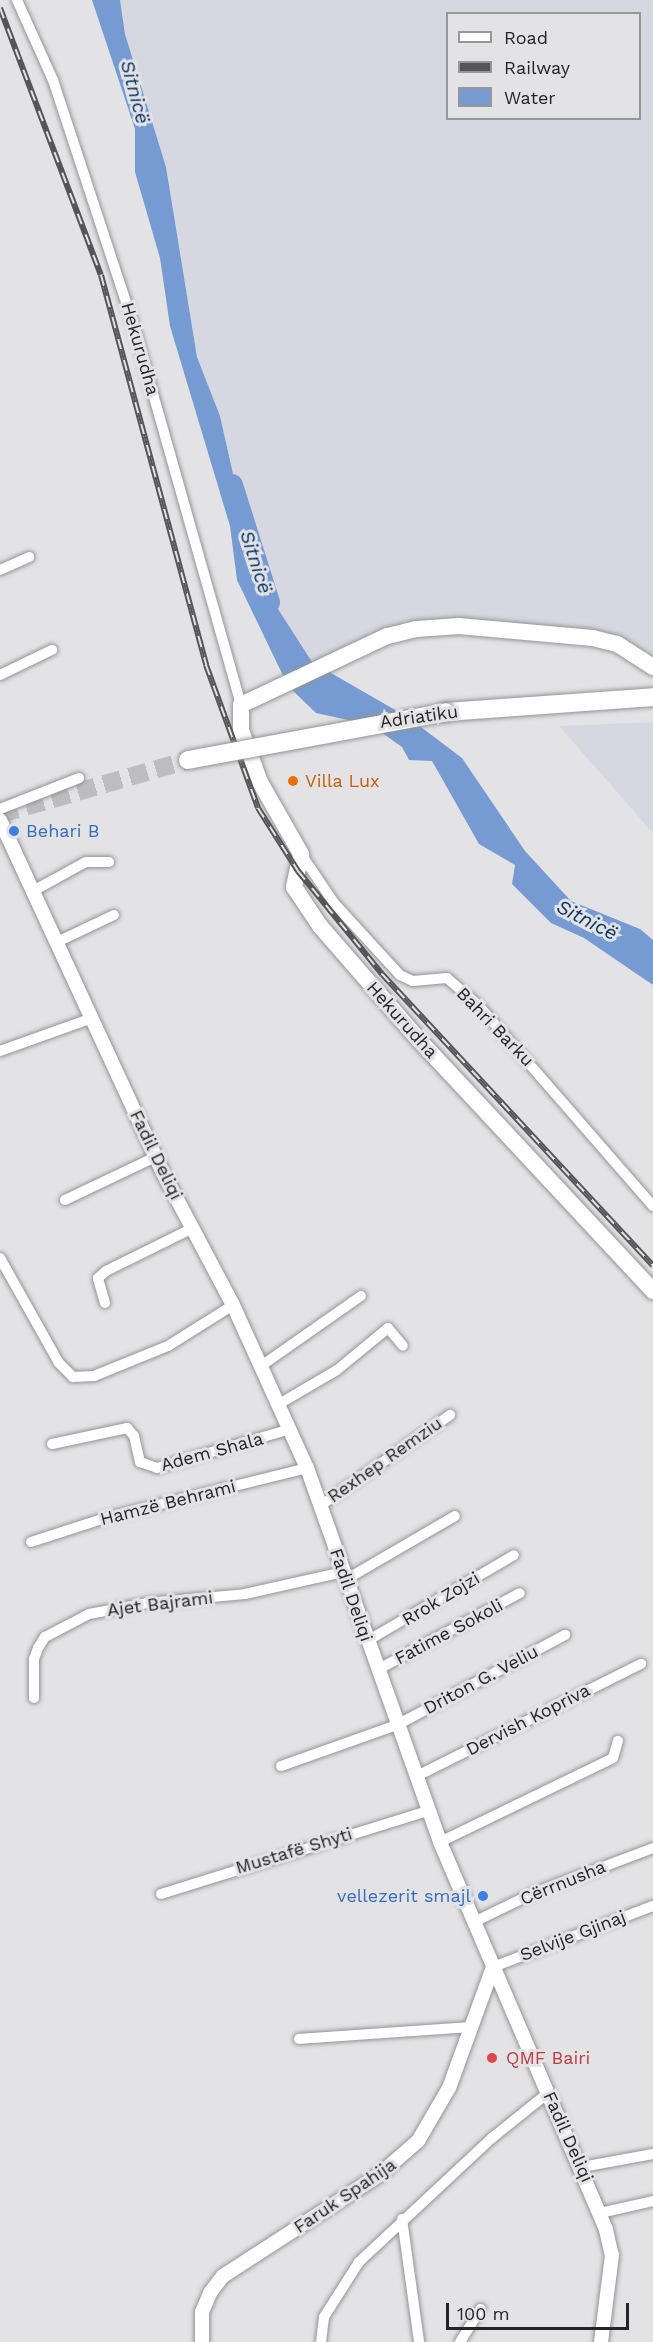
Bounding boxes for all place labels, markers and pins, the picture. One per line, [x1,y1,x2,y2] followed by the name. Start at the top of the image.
[305,770,380,792] place label: Villa Lux
[286,774,300,788] marker: Villa Lux
[26,820,99,842] place label: Behari B
[7,824,21,838] marker: Behari B
[337,1885,471,1907] place label: vellezerit smajl
[476,1889,490,1903] marker: vellezerit smajl
[506,2047,591,2069] place label: QMF Bairi
[483,2049,501,2067] marker: QMF Bairi

